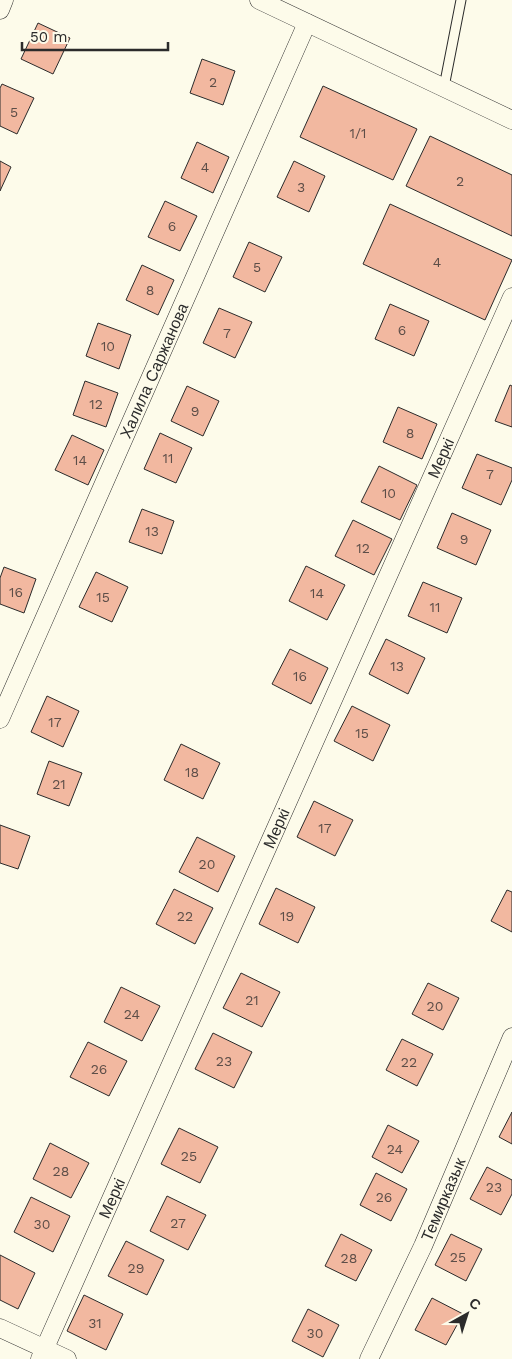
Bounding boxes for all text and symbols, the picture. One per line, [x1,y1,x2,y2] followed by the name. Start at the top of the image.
[22,20,169,52] scale bar
[30,28,67,46] text: 50 m
[209,74,217,90] house number: 2
[10,104,18,120] house number: 5
[349,125,367,141] house number: 1/1
[201,159,209,175] house number: 4
[456,173,464,189] house number: 2
[297,179,305,195] house number: 3
[168,218,176,234] house number: 6
[433,254,441,270] house number: 4
[253,259,261,275] house number: 5
[146,282,154,298] house number: 8
[116,300,192,441] street label: Халила Саржанова
[398,322,406,338] house number: 6
[223,325,231,341] house number: 7
[101,338,115,354] house number: 10
[89,396,103,412] house number: 12
[191,403,199,419] house number: 9
[406,425,414,441] house number: 8
[423,435,458,481] street label: Меркі
[163,450,173,466] house number: 11
[73,452,87,468] house number: 14
[486,466,494,482] house number: 7
[382,485,396,501] house number: 10
[145,523,159,539] house number: 13
[460,531,468,547] house number: 9
[356,540,370,556] house number: 12
[9,584,23,600] house number: 16
[310,585,324,601] house number: 14
[96,589,110,605] house number: 15
[430,599,440,615] house number: 11
[390,658,404,674] house number: 13
[293,668,307,684] house number: 16
[48,714,62,730] house number: 17
[355,725,369,741] house number: 15
[185,764,199,780] house number: 18
[52,776,66,792] house number: 21
[259,805,293,851] street label: Меркі
[318,820,332,836] house number: 17
[199,856,215,872] house number: 20
[177,908,193,924] house number: 22
[280,908,294,924] house number: 19
[245,992,259,1008] house number: 21
[427,998,443,1014] house number: 20
[124,1006,140,1022] house number: 24
[216,1053,232,1069] house number: 23
[401,1054,417,1070] house number: 22
[91,1061,107,1077] house number: 26
[387,1141,403,1157] house number: 24
[181,1148,197,1164] house number: 25
[417,1154,469,1244] street label: Темирказык
[53,1163,69,1179] house number: 28
[94,1175,129,1221] street label: Меркі
[486,1179,502,1195] house number: 23
[376,1189,392,1205] house number: 26
[170,1215,186,1231] house number: 27
[34,1216,50,1232] house number: 30
[450,1249,466,1265] house number: 25
[341,1250,357,1266] house number: 28
[128,1260,144,1276] house number: 29
[442,1289,492,1339] north arrow
[466,1294,484,1313] text: С
[88,1315,102,1331] house number: 31
[307,1325,323,1341] house number: 30

